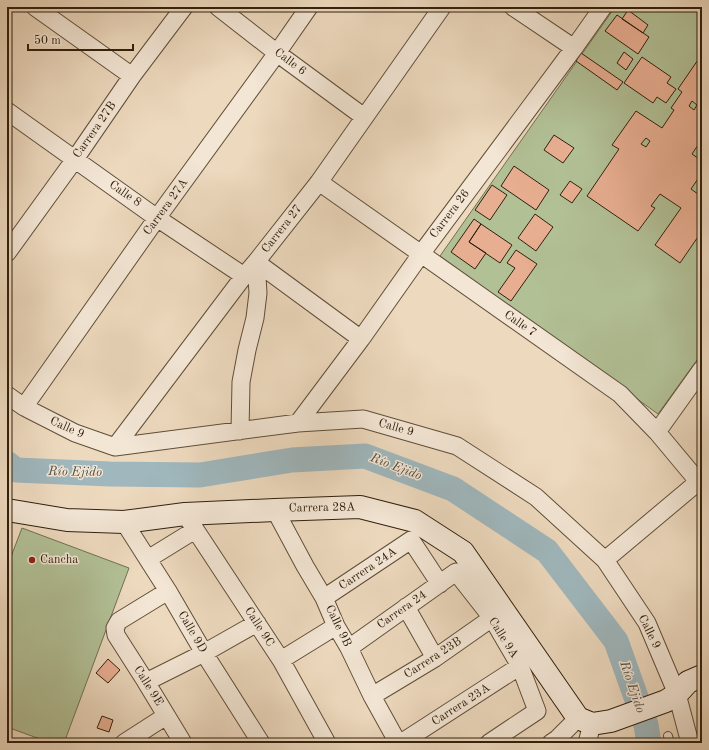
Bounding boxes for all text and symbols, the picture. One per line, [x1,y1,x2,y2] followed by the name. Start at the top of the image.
[28,26,133,52] scale bar
[34,34,61,47] text: 50 m
[272,46,308,78] street label: Calle 6
[71,100,119,160] street label: Carrera 27B
[142,177,190,237] street label: Carrera 27A
[107,179,143,209] street label: Calle 8
[428,187,472,241] street label: Carrera 26
[260,203,304,255] street label: Carrera 27
[502,309,538,339] street label: Calle 7
[48,415,86,441] street label: Calle 9
[377,417,415,439] street label: Calle 9
[368,451,424,483] water label: Río Ejido
[47,465,102,479] water label: Río Ejido
[289,501,355,515] street label: Carrera 28A
[337,545,399,593] street label: Carrera 24A
[40,554,78,566] place label: Cancha
[27,555,37,565] marker: Cancha
[375,589,429,631] street label: Carrera 24
[323,603,353,649] street label: Calle 9B
[242,605,276,649] street label: Calle 9C
[175,609,209,655] street label: Calle 9D
[636,613,662,651] street label: Calle 9
[486,616,520,660] street label: Calle 9A
[402,635,464,681] street label: Carrera 23B
[617,658,647,715] water label: Río Ejido
[131,664,165,708] street label: Calle 9E
[430,682,492,728] street label: Carrera 23A

